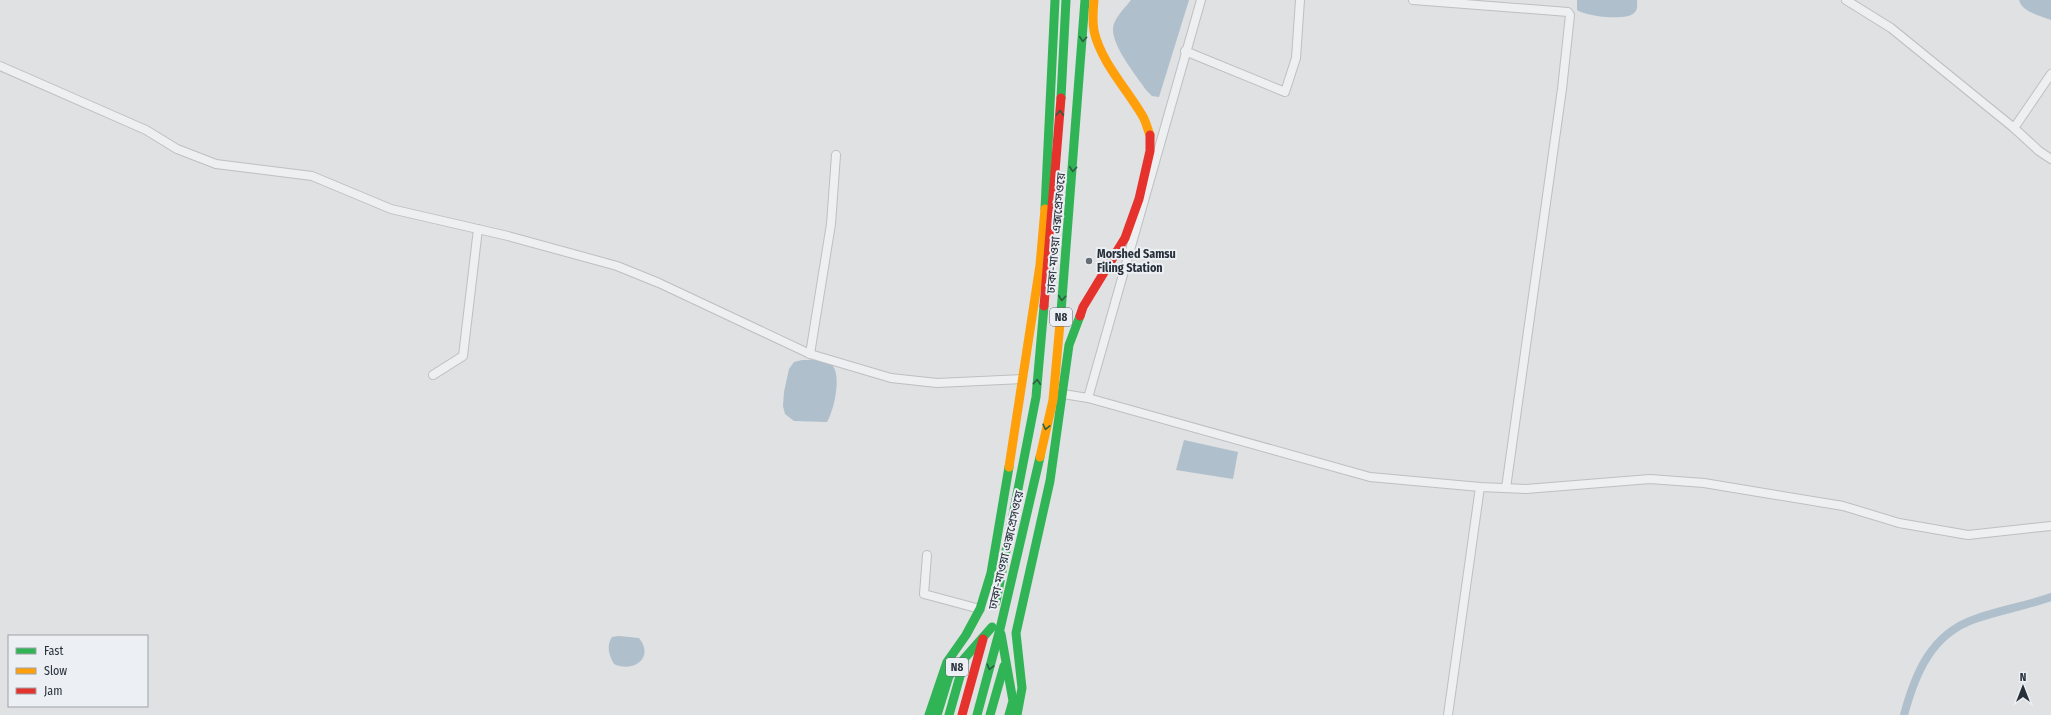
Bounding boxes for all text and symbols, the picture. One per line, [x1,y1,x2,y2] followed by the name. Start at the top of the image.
[1078,36,1087,42] one-way arrow
[1056,110,1064,116] one-way arrow
[1069,166,1078,172] one-way arrow
[1044,172,1068,295] street label: ঢাকা-মাওয়া এক্সপ্রেসওয়ে
[1097,247,1176,275] place label: Morshed Samsu Filing Station
[1084,256,1094,266] marker: Morshed Samsu Filing Station
[1058,295,1067,301] one-way arrow
[1050,308,1072,326] road number: N8
[1032,379,1041,385] one-way arrow
[1043,424,1051,430] one-way arrow
[985,489,1027,612] street label: ঢাকা-মাওয়া এক্সপ্রেসওয়ে
[8,635,148,707] legend
[44,644,63,658] text: Fast
[946,658,968,676] road number: N8
[986,663,995,670] one-way arrow
[44,664,67,678] text: Slow
[2003,667,2043,707] north arrow
[2020,671,2026,684] text: N
[44,684,62,698] text: Jam

